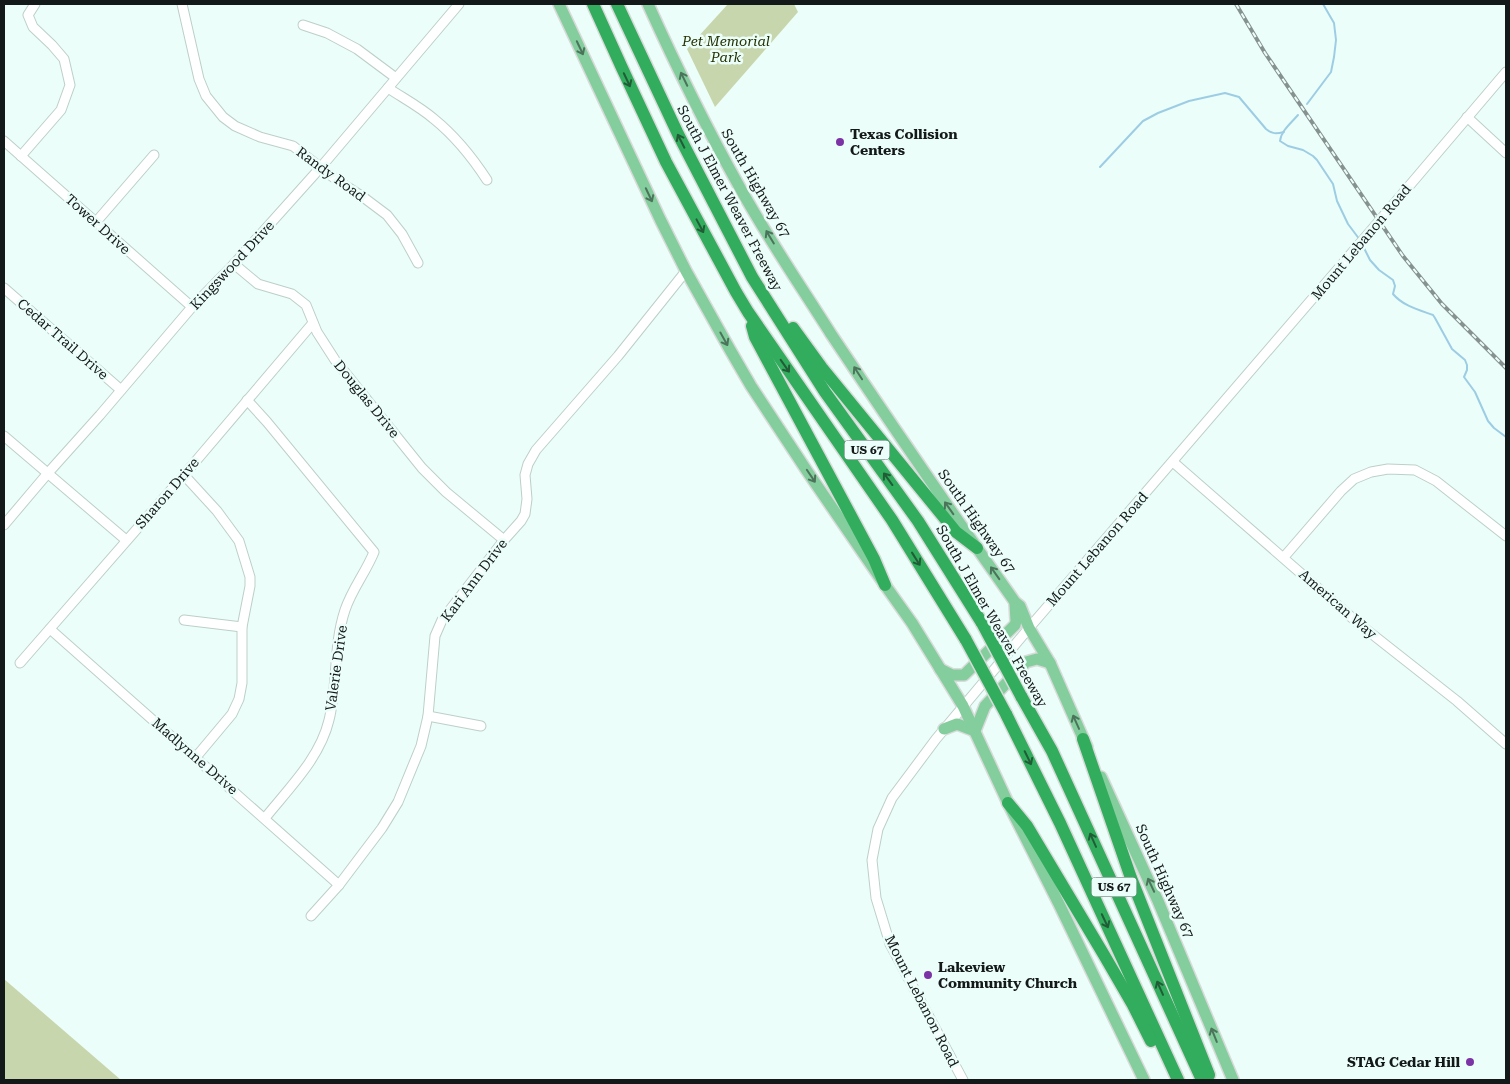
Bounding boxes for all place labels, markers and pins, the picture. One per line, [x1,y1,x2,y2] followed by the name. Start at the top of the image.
[850,126,958,158] place label: Texas Collision Centers
[834,136,846,148] marker: Texas Collision Centers
[938,959,1078,991] place label: Lakeview Community Church
[922,969,934,981] marker: Lakeview Community Church
[1347,1054,1460,1070] place label: STAG Cedar Hill
[1464,1056,1476,1068] marker: STAG Cedar Hill

